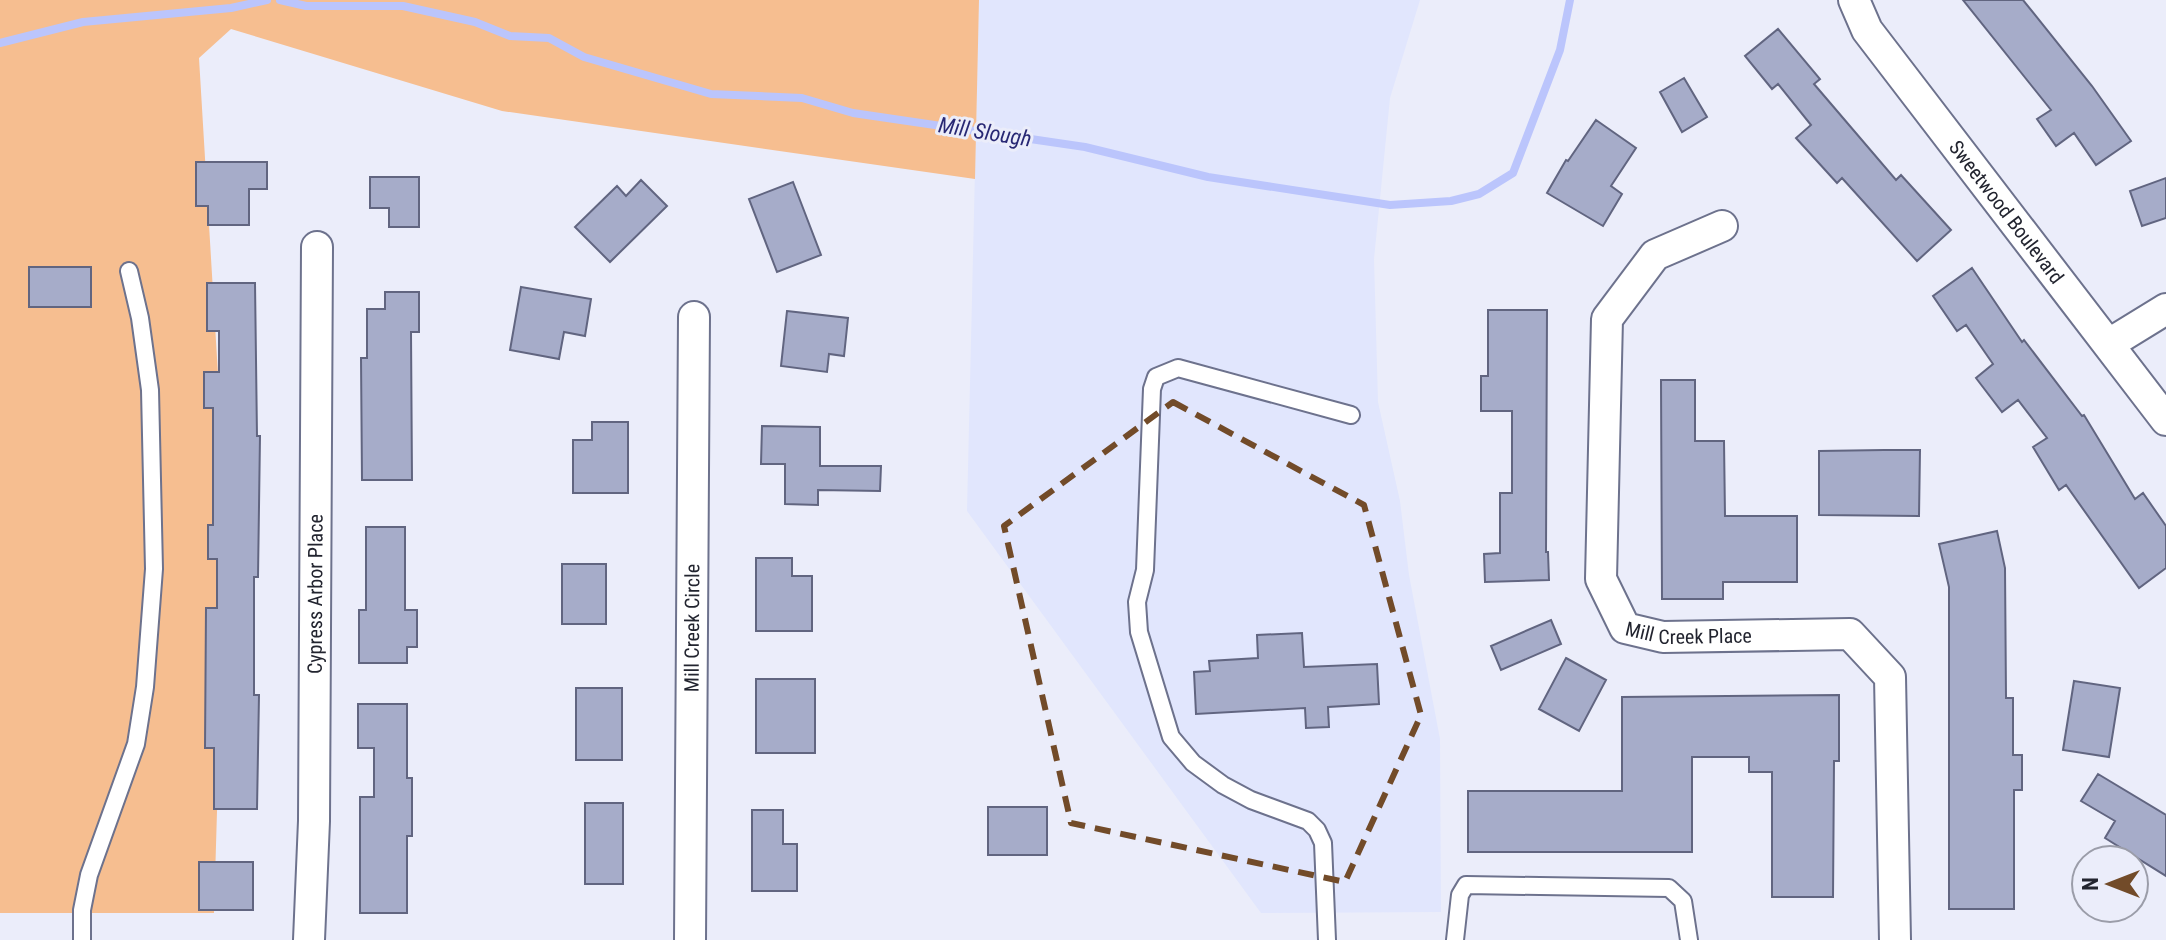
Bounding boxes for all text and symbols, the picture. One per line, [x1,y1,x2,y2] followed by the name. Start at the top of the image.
[937,112,1033,152] water label: Mill Slough
[1944,136,2069,288] street label: Sweetwood Boulevard
[303,514,328,674] street label: Cypress Arbor Place
[680,564,704,692] street label: Mill Creek Circle
[1623,617,1752,649] street label: Mill Creek Place
[2070,844,2150,924] north arrow
[2078,877,2103,891] text: N

